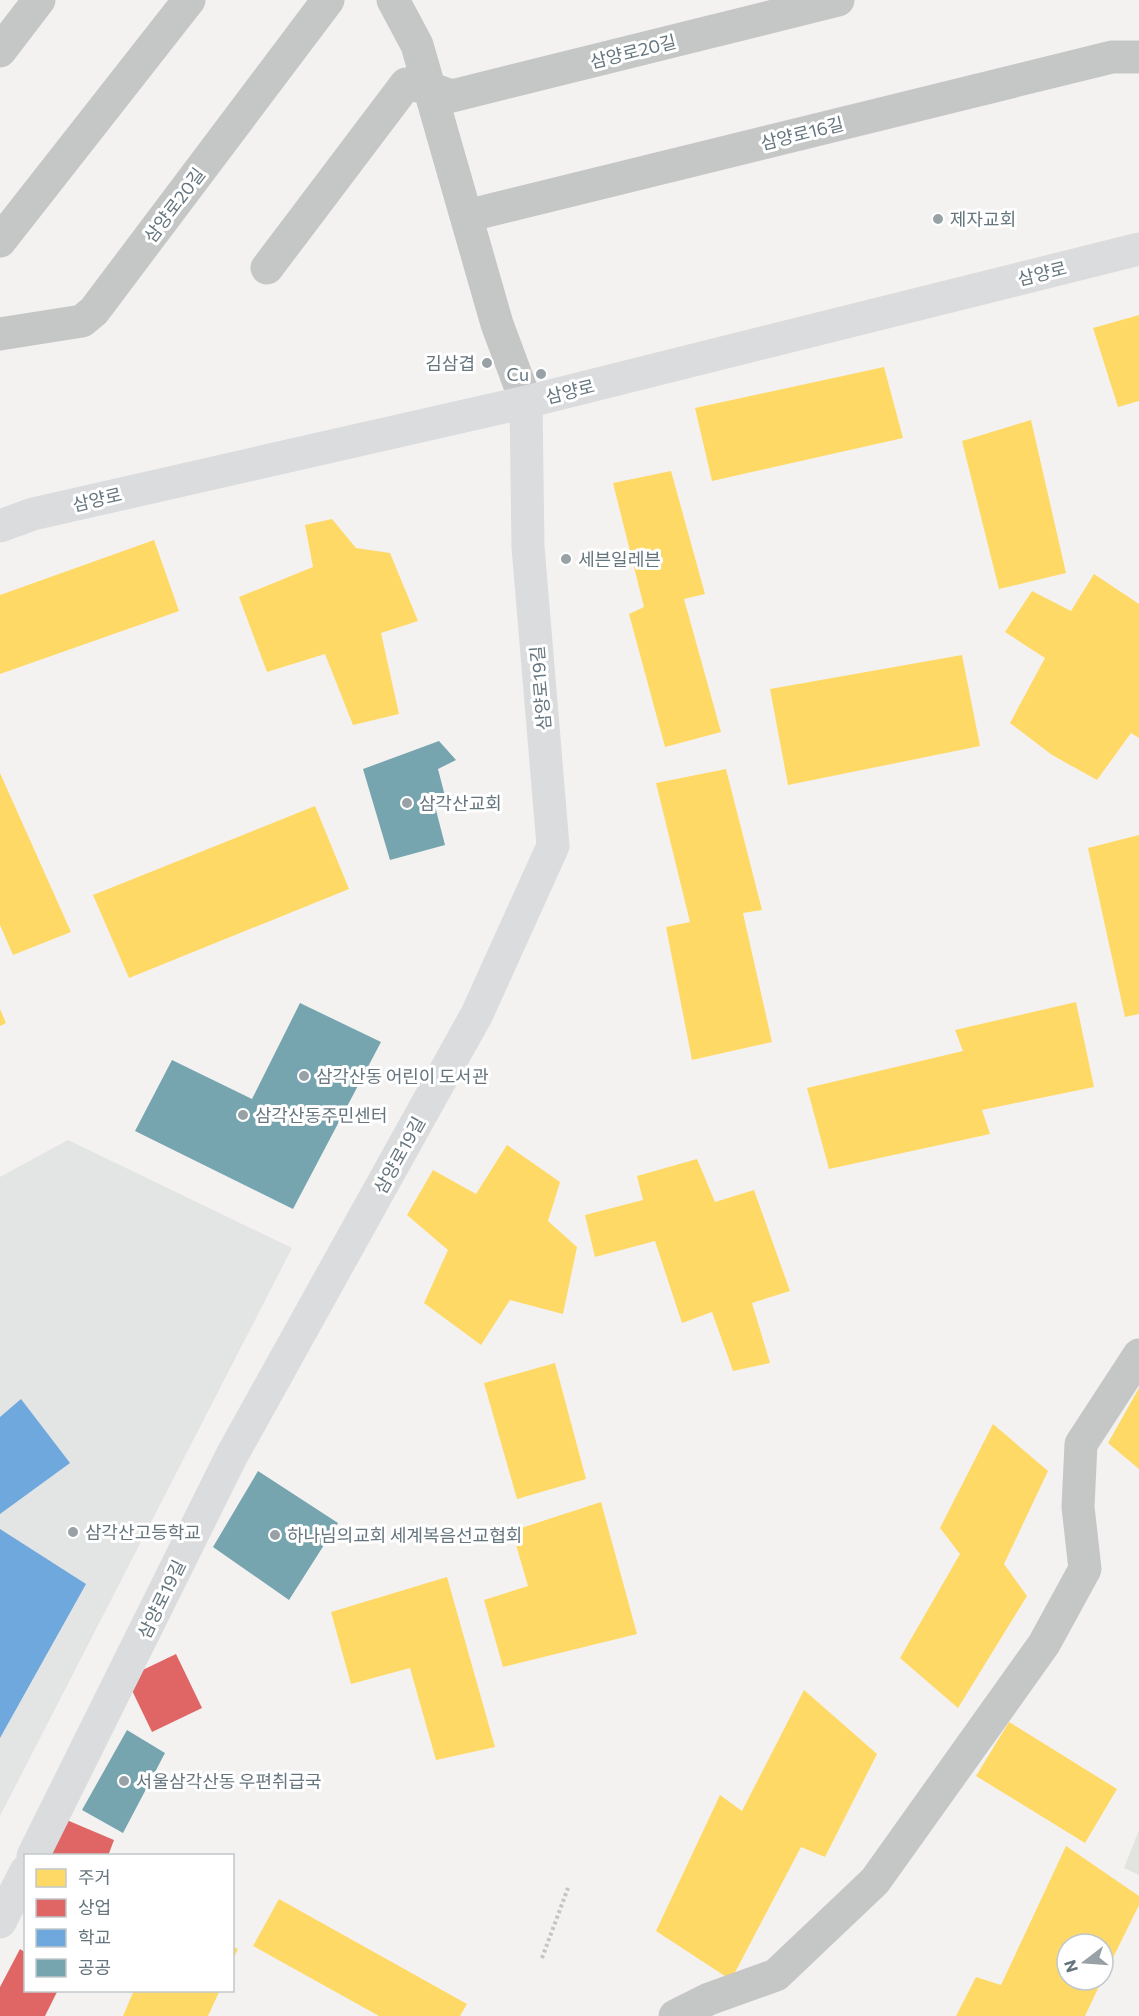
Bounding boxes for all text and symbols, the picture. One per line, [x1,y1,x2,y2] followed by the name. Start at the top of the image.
[588,30,678,72] street label: 삼양로20길
[758,112,846,154] street label: 삼양로16길
[139,163,209,247] street label: 삼양로20길
[950,208,1016,230] place label: 제자교회
[931,212,945,226] marker: 제자교회
[1015,256,1069,290] street label: 삼양로
[425,352,475,374] place label: 김삼겹
[480,356,494,370] marker: 김삼겹
[507,363,529,385] place label: Cu
[534,367,548,381] marker: Cu
[543,374,597,408] street label: 삼양로
[70,483,124,515] street label: 삼양로
[578,548,661,570] place label: 세븐일레븐
[559,552,573,566] marker: 세븐일레븐
[525,645,555,731] street label: 삼양로19길
[419,792,502,814] place label: 삼각산교회
[400,796,414,810] marker: 삼각산교회
[316,1065,489,1087] place label: 삼각산동 어린이 도서관
[297,1069,311,1083] marker: 삼각산동 어린이 도서관
[255,1104,387,1126] place label: 삼각산동주민센터
[236,1108,250,1122] marker: 삼각산동주민센터
[369,1113,429,1197] street label: 삼양로19길
[85,1521,201,1543] place label: 삼각산고등학교
[287,1524,522,1546] place label: 하나님의교회 세계복음선교협회
[66,1525,80,1539] marker: 삼각산고등학교
[268,1528,282,1542] marker: 하나님의교회 세계복음선교협회
[133,1556,189,1642] street label: 삼양로19길
[136,1770,322,1792] place label: 서울삼각산동 우편취급국
[117,1774,131,1788] marker: 서울삼각산동 우편취급국
[24,1854,234,1992] legend
[78,1866,111,1888] text: 주거
[78,1896,111,1918] text: 상업
[78,1926,111,1948] text: 학교
[1055,1932,1115,1992] north arrow
[78,1956,111,1978] text: 공공
[1059,1958,1081,1975] text: N

